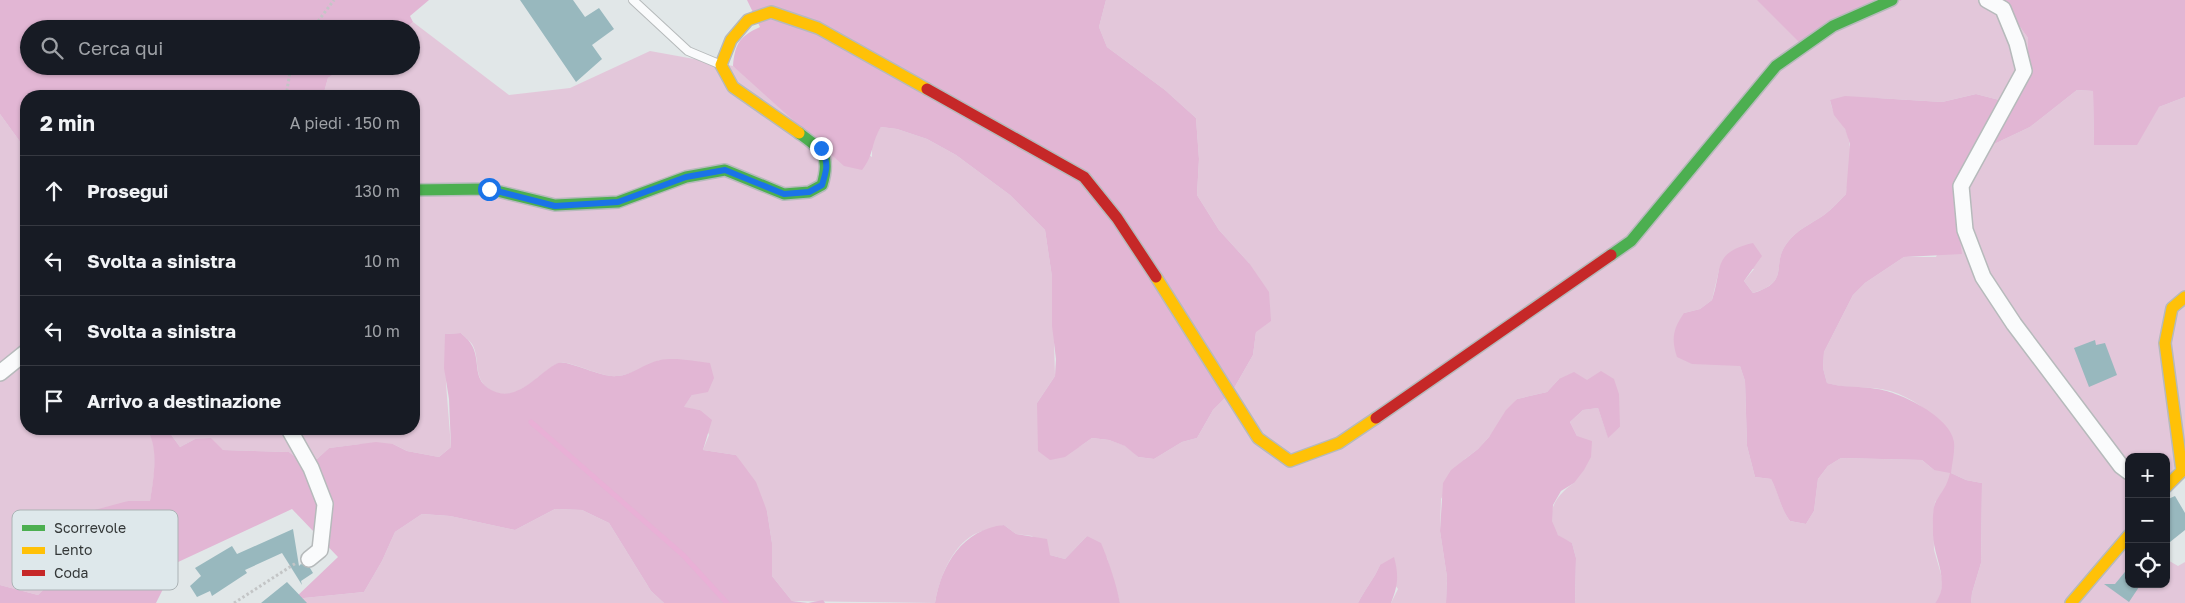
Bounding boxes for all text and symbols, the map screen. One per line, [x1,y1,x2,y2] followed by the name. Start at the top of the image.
[20,20,420,75] search box
[38,34,66,62] icon: search
[78,36,163,59] text: Cerca qui
[40,110,95,136] text: 2 min
[290,113,400,133] text: A piedi · 150 m
[810,137,833,160] route end
[40,177,68,205] icon: ahead
[478,178,501,201] route start
[87,179,168,202] text: Prosegui
[355,181,400,201] text: 130 m
[40,247,68,275] icon: left
[87,249,236,272] text: Svolta a sinistra
[364,251,400,271] text: 10 m
[40,317,68,345] icon: left
[87,319,236,342] text: Svolta a sinistra
[364,321,400,341] text: 10 m
[40,387,68,415] icon: arrive
[87,389,281,412] text: Arrivo a destinazione
[2125,453,2170,588] map controls
[2125,453,2170,498] button: +
[2125,498,2170,543] button: −
[12,510,178,590] legend
[54,519,126,536] text: Scorrevole
[54,541,92,558] text: Lento
[2125,543,2170,588] button: locate
[54,564,88,581] text: Coda

